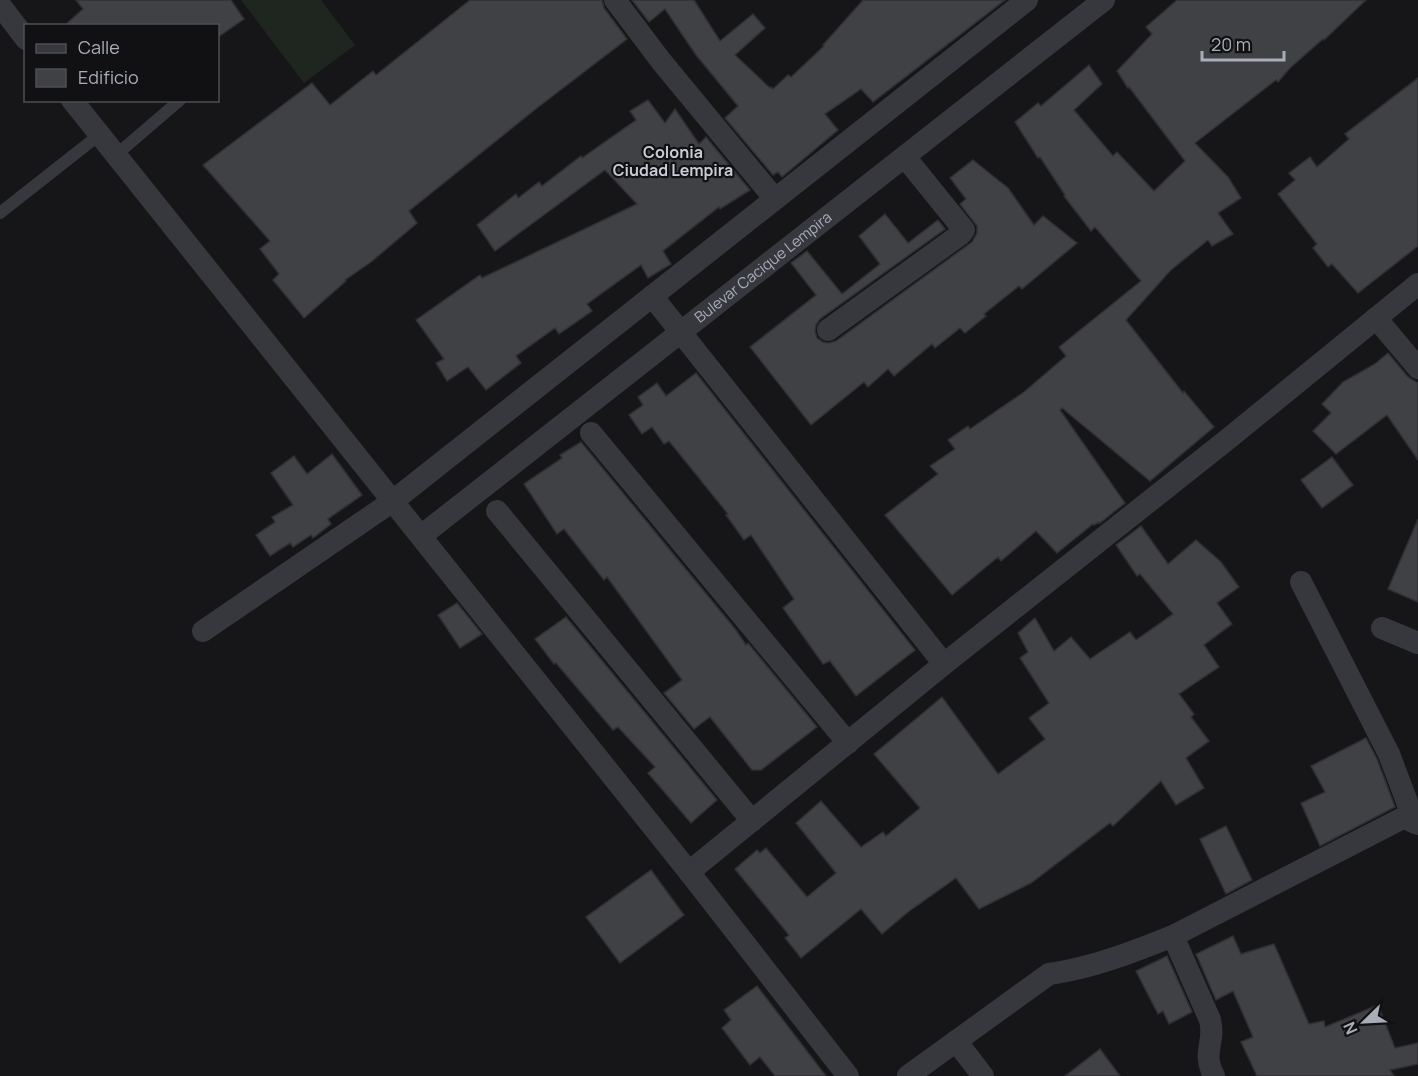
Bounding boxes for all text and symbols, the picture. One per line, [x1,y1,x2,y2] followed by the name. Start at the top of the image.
[24,24,219,102] legend
[1202,24,1284,62] scale bar
[1211,32,1251,56] text: 20 m
[78,35,120,59] text: Calle
[78,65,139,89] text: Edificio
[613,141,733,181] district label: Colonia Ciudad Lempira
[690,207,836,328] street label: Bulevar Cacique Lempira
[1334,992,1394,1052] north arrow
[1338,1018,1363,1038] text: N

